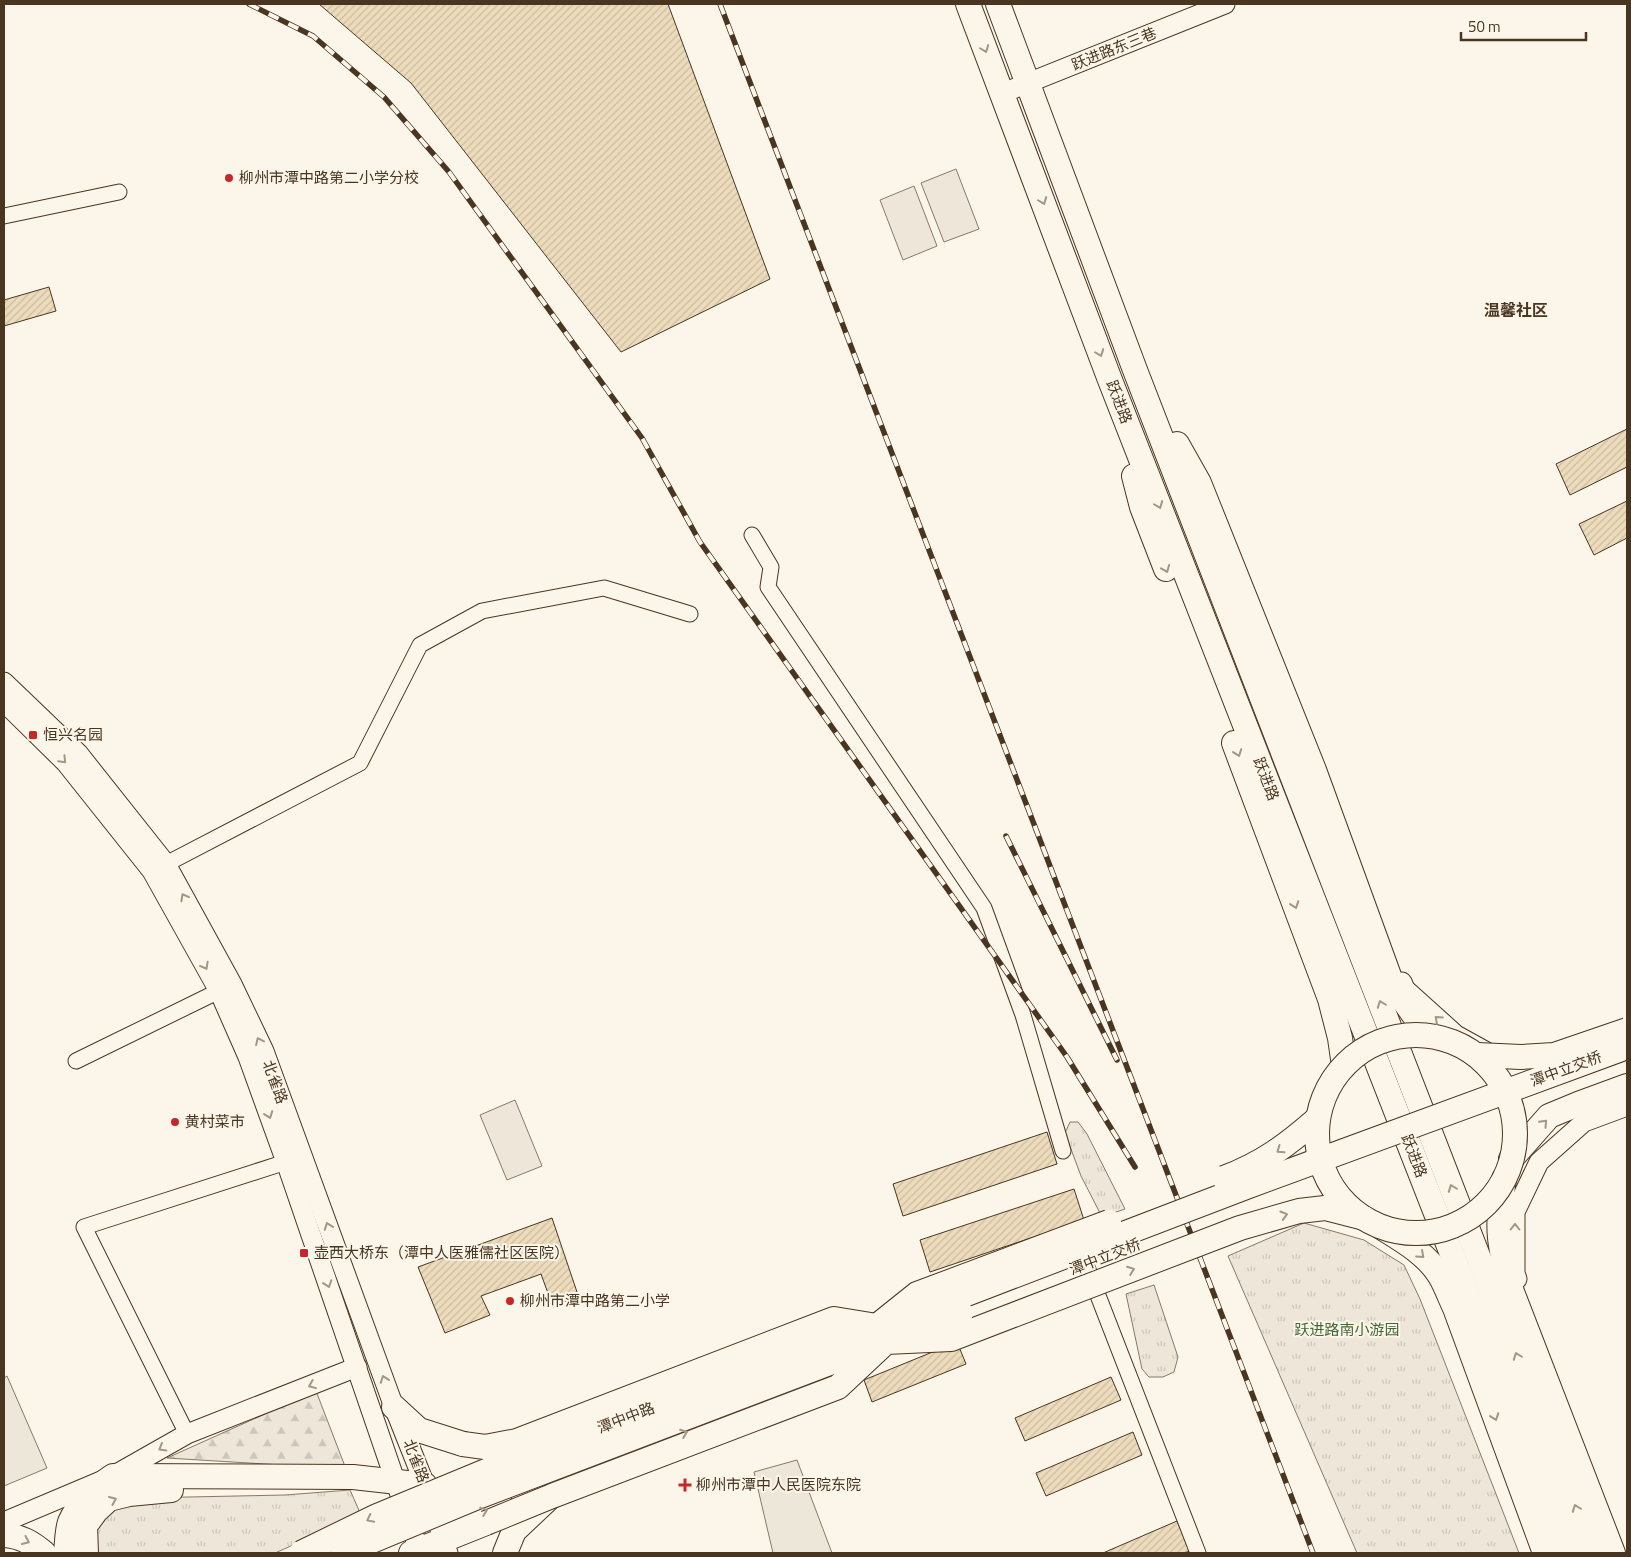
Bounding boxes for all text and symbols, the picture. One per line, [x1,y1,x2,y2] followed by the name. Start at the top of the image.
[1461,10,1586,42] scale bar
[1468,15,1501,38] text: 50 m
[1068,21,1160,76] street label: 跃进路东三巷
[979,44,989,53] one-way arrow
[239,166,419,189] place label: 柳州市潭中路第二小学分校
[223,172,235,184] marker: 柳州市潭中路第二小学分校
[1037,196,1047,205] one-way arrow
[1484,298,1548,322] district label: 温馨社区
[1094,348,1104,357] one-way arrow
[1101,377,1138,427] street label: 跃进路
[1153,500,1163,509] one-way arrow
[1160,564,1170,573] one-way arrow
[43,723,103,746] place label: 恒兴名园
[27,729,39,741] marker: 恒兴名园
[1232,748,1242,757] one-way arrow
[1248,754,1285,804] street label: 跃进路
[58,755,67,764] one-way arrow
[180,893,190,902] one-way arrow
[1289,900,1299,909] one-way arrow
[198,960,208,969] one-way arrow
[1377,1000,1387,1009] one-way arrow
[1435,1016,1444,1025] one-way arrow
[255,1037,265,1046] one-way arrow
[1527,1045,1605,1092] street label: 潭中立交桥
[257,1057,294,1107] street label: 北雀路
[185,1110,245,1133] place label: 黄村菜市
[263,1110,273,1118] one-way arrow
[169,1116,181,1128] marker: 黄村菜市
[1538,1119,1547,1128] one-way arrow
[1396,1131,1433,1181] street label: 跃进路
[1276,1144,1286,1153] one-way arrow
[1448,1185,1458,1193] one-way arrow
[1280,1211,1288,1221] one-way arrow
[324,1222,334,1231] one-way arrow
[1510,1223,1520,1230] one-way arrow
[1066,1232,1144,1281] street label: 潭中立交桥
[314,1241,569,1264] place label: 壶西大桥东（潭中人医雅儒社区医院）
[298,1247,310,1259] marker: 壶西大桥东（潭中人医雅儒社区医院）
[1415,1249,1424,1258] one-way arrow
[1127,1266,1135,1276] one-way arrow
[323,1280,333,1288] one-way arrow
[520,1289,670,1312] place label: 柳州市潭中路第二小学
[504,1295,516,1307] marker: 柳州市潭中路第二小学
[1294,1318,1400,1341] park label: 跃进路南小游园
[1513,1352,1523,1361] one-way arrow
[380,1375,390,1384] one-way arrow
[308,1379,316,1389] one-way arrow
[594,1396,658,1439] street label: 潭中中路
[1489,1412,1499,1421] one-way arrow
[680,1429,688,1439] one-way arrow
[398,1436,435,1486] street label: 北雀路
[159,1442,168,1452] one-way arrow
[696,1473,861,1496] place label: 柳州市潭中人民医院东院
[678,1478,692,1492] marker: 柳州市潭中人民医院东院
[107,1496,116,1506] one-way arrow
[1572,1504,1582,1513] one-way arrow
[479,1507,488,1517] one-way arrow
[367,1513,376,1523] one-way arrow
[21,1534,30,1545] one-way arrow

